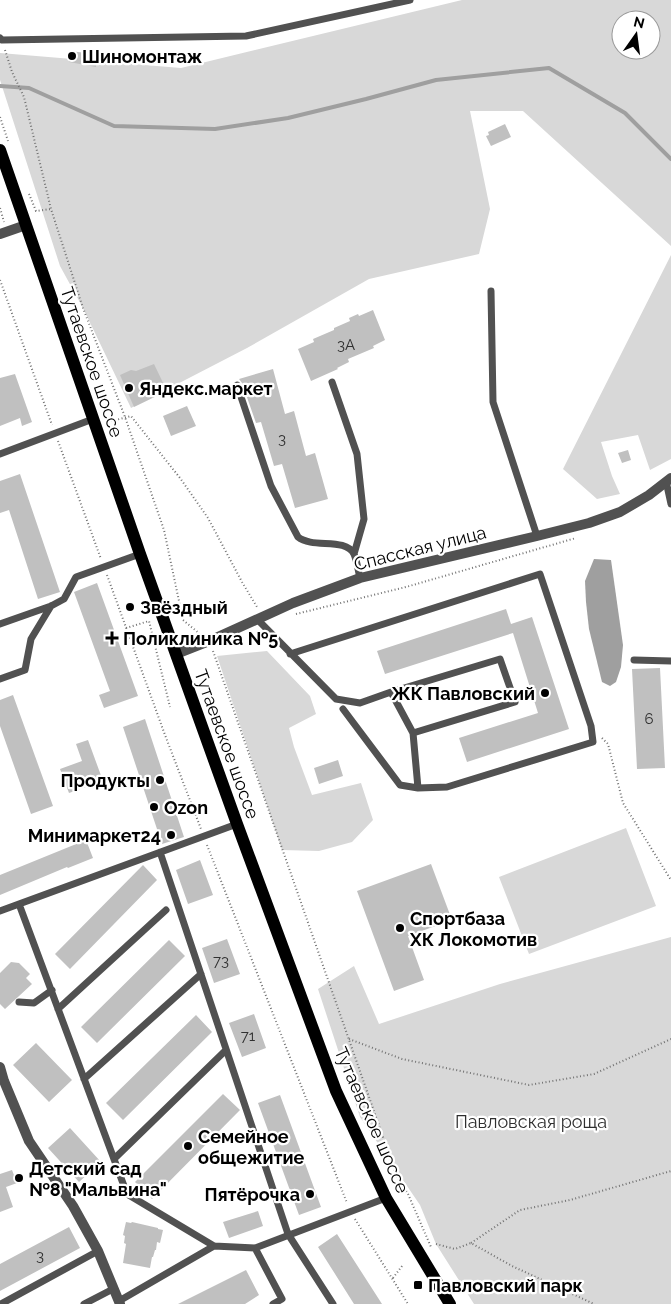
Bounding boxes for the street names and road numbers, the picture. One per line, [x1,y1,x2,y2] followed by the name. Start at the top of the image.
[56,284,128,440] street label: Тутаевское шоссе
[352,521,488,575] street label: Спасская улица
[190,666,264,822] street label: Тутаевское шоссе
[330,1044,414,1197] street label: Тутаевское шоссе

